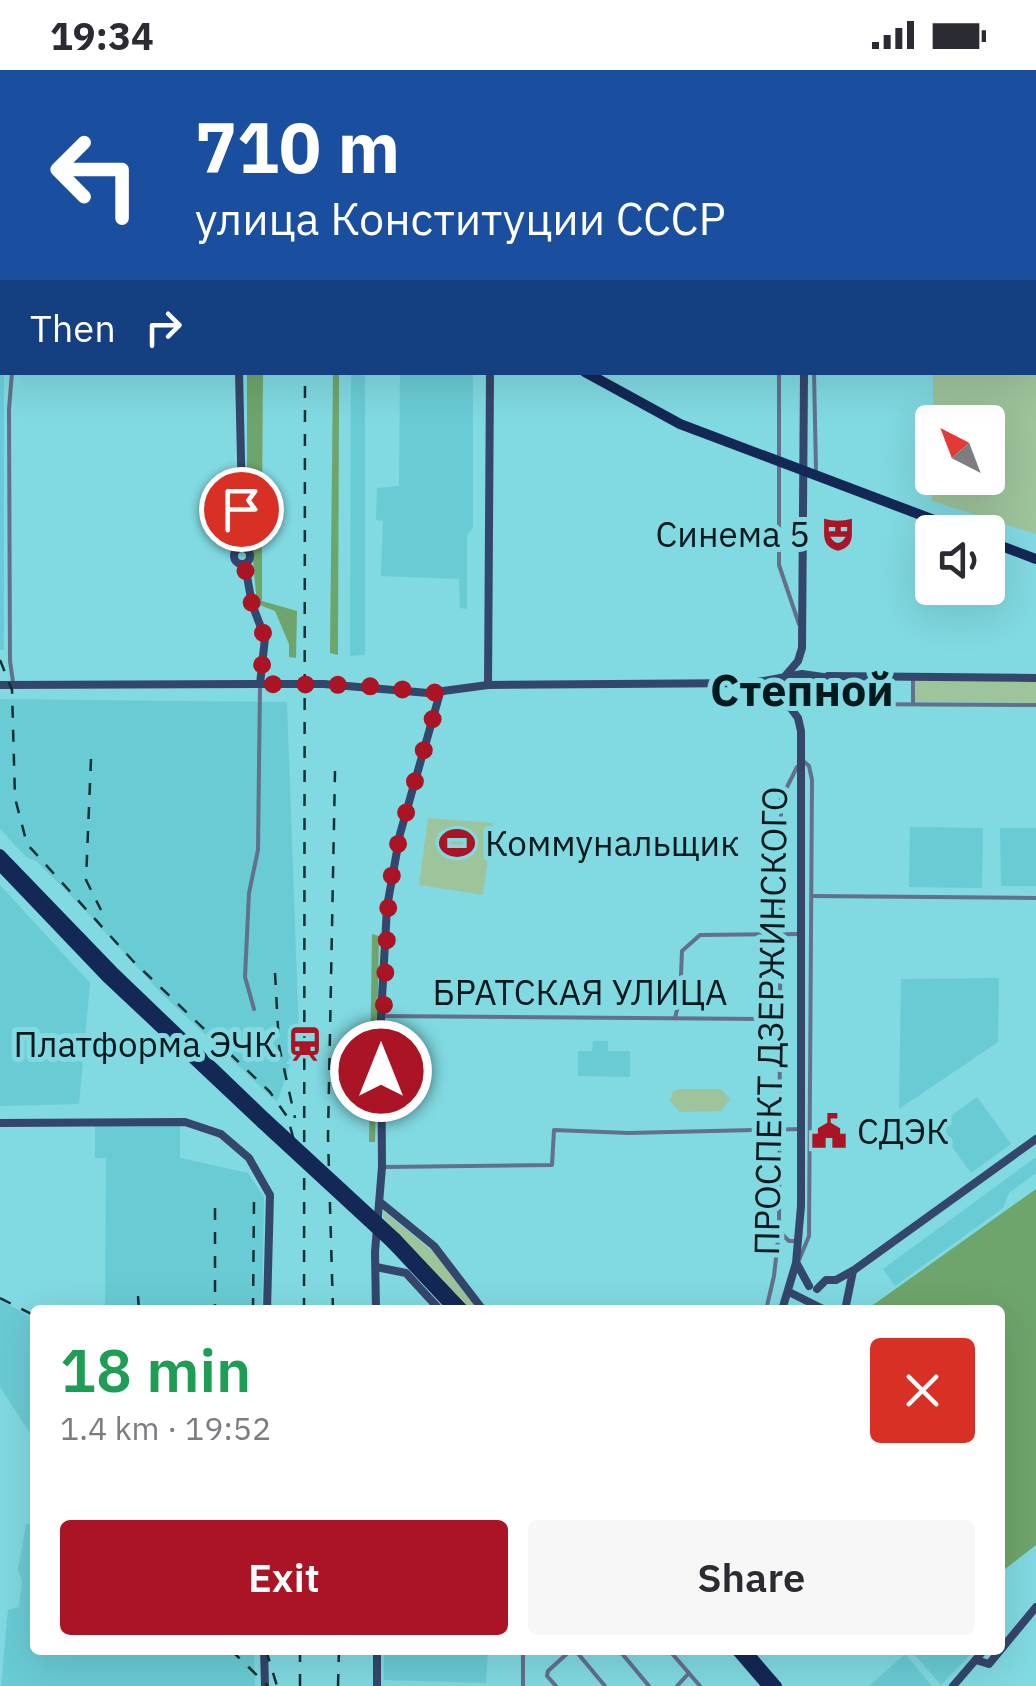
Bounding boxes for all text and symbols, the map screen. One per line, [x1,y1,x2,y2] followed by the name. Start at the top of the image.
[50,11,154,60] text: 19:34
[195,101,400,192] text: 710 m
[30,110,160,240] icon: left
[195,189,726,247] text: улица Конституции СССР
[136,300,191,355] icon: right
[30,303,116,352] text: Then
[915,405,1005,495] north arrow
[915,405,1005,605] map controls
[199,467,284,552] pin
[214,482,269,537] icon: arrive
[656,511,810,557] place label: Синема 5
[819,515,857,553] theatre icon: Синема 5
[915,515,1005,605] button: sound
[710,660,894,718] district label: Степной
[743,786,797,1256] street label: ПРОСПЕКТ ДЗЕРЖИНСКОГО
[485,820,739,866] place label: Коммунальщик
[438,824,476,862] sports icon: Коммунальщик
[432,969,728,1015] street label: БРАТСКАЯ УЛИЦА
[329,1019,433,1123] position arrow
[13,1021,277,1067] place label: Платформа ЭЧК
[286,1025,324,1063] station icon: Платформа ЭЧК
[857,1108,949,1154] place label: СДЭК
[810,1112,848,1150] public building icon: СДЭК
[60,1330,251,1409] text: 18 min
[870,1338,975,1443] button: close
[60,1407,271,1449] text: 1.4 km · 19:52
[60,1520,508,1635] button: Exit
[528,1520,975,1635] button: Share

